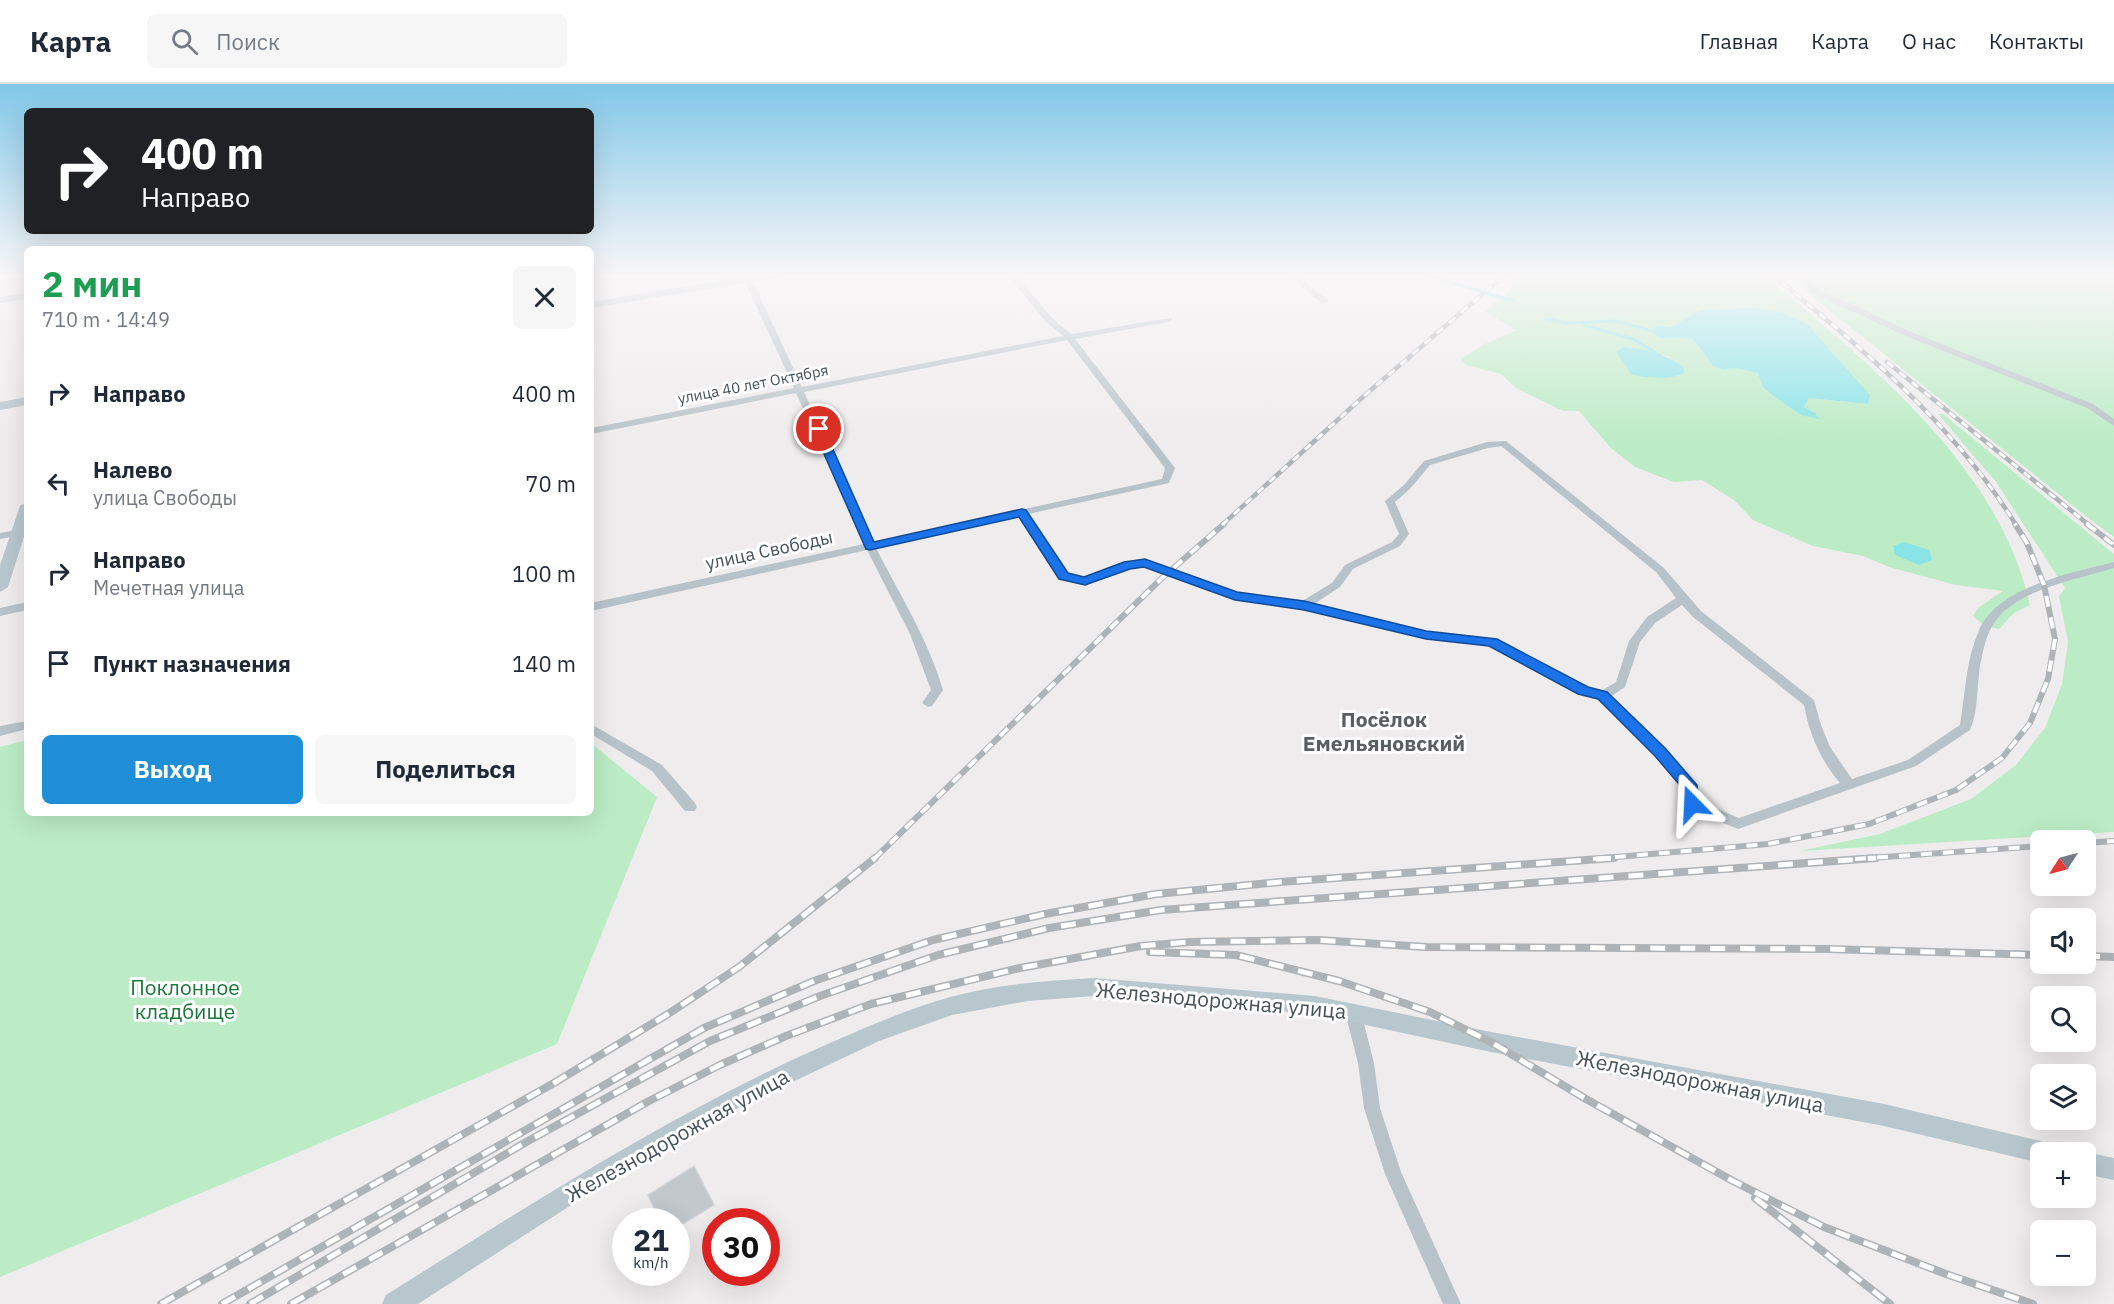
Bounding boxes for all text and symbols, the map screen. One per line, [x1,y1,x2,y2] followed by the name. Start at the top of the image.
[147,14,567,68] search box
[30,23,111,60] text: Карта
[168,25,201,58] icon: search
[216,27,280,56] text: Поиск
[1700,27,1778,55] text: Главная
[1811,27,1869,55] text: Карта
[1902,27,1956,55] text: О нас
[1989,27,2084,55] text: Контакты
[141,126,264,181] text: 400 m
[42,132,120,210] icon: right
[141,179,250,214] text: Направо
[42,260,142,307] text: 2 мин
[513,266,576,329] button: close
[42,306,170,333] text: 710 m · 14:49
[676,360,830,408] street label: улица 40 лет Октября
[42,377,75,410] icon: right
[93,379,186,408] text: Направо
[512,379,576,408] text: 400 m
[793,403,844,454] pin
[802,412,835,445] icon: arrive
[93,455,172,484] text: Налево
[42,467,75,500] icon: left
[525,469,576,498] text: 70 m
[93,484,237,511] text: улица Свободы
[703,525,835,575] street label: улица Свободы
[93,545,186,574] text: Направо
[42,557,75,590] icon: right
[512,559,576,588] text: 100 m
[93,574,244,601] text: Мечетная улица
[42,647,75,680] icon: arrive
[93,649,291,678] text: Пункт назначения
[512,649,576,678] text: 140 m
[1303,705,1465,757] district label: Посёлок Емельяновский
[42,735,303,804] button: Выход
[315,735,576,804] button: Поделиться
[1660,772,1724,836] position arrow
[2030,830,2096,896] north arrow
[2030,830,2096,1286] map controls
[2030,908,2096,974] button: sound
[130,973,240,1025] park label: Поклонное кладбище
[1094,975,1348,1025] street label: Железнодорожная улица
[2030,986,2096,1052] button: search
[1574,1043,1826,1119] street label: Железнодорожная улица
[560,1062,794,1208] street label: Железнодорожная улица
[2030,1064,2096,1130] button: layers
[2030,1142,2096,1208] button: +
[702,1208,780,1286] speed limit sign: 30
[633,1220,669,1259] text: 21
[2030,1220,2096,1286] button: −
[633,1253,669,1272] text: km/h

